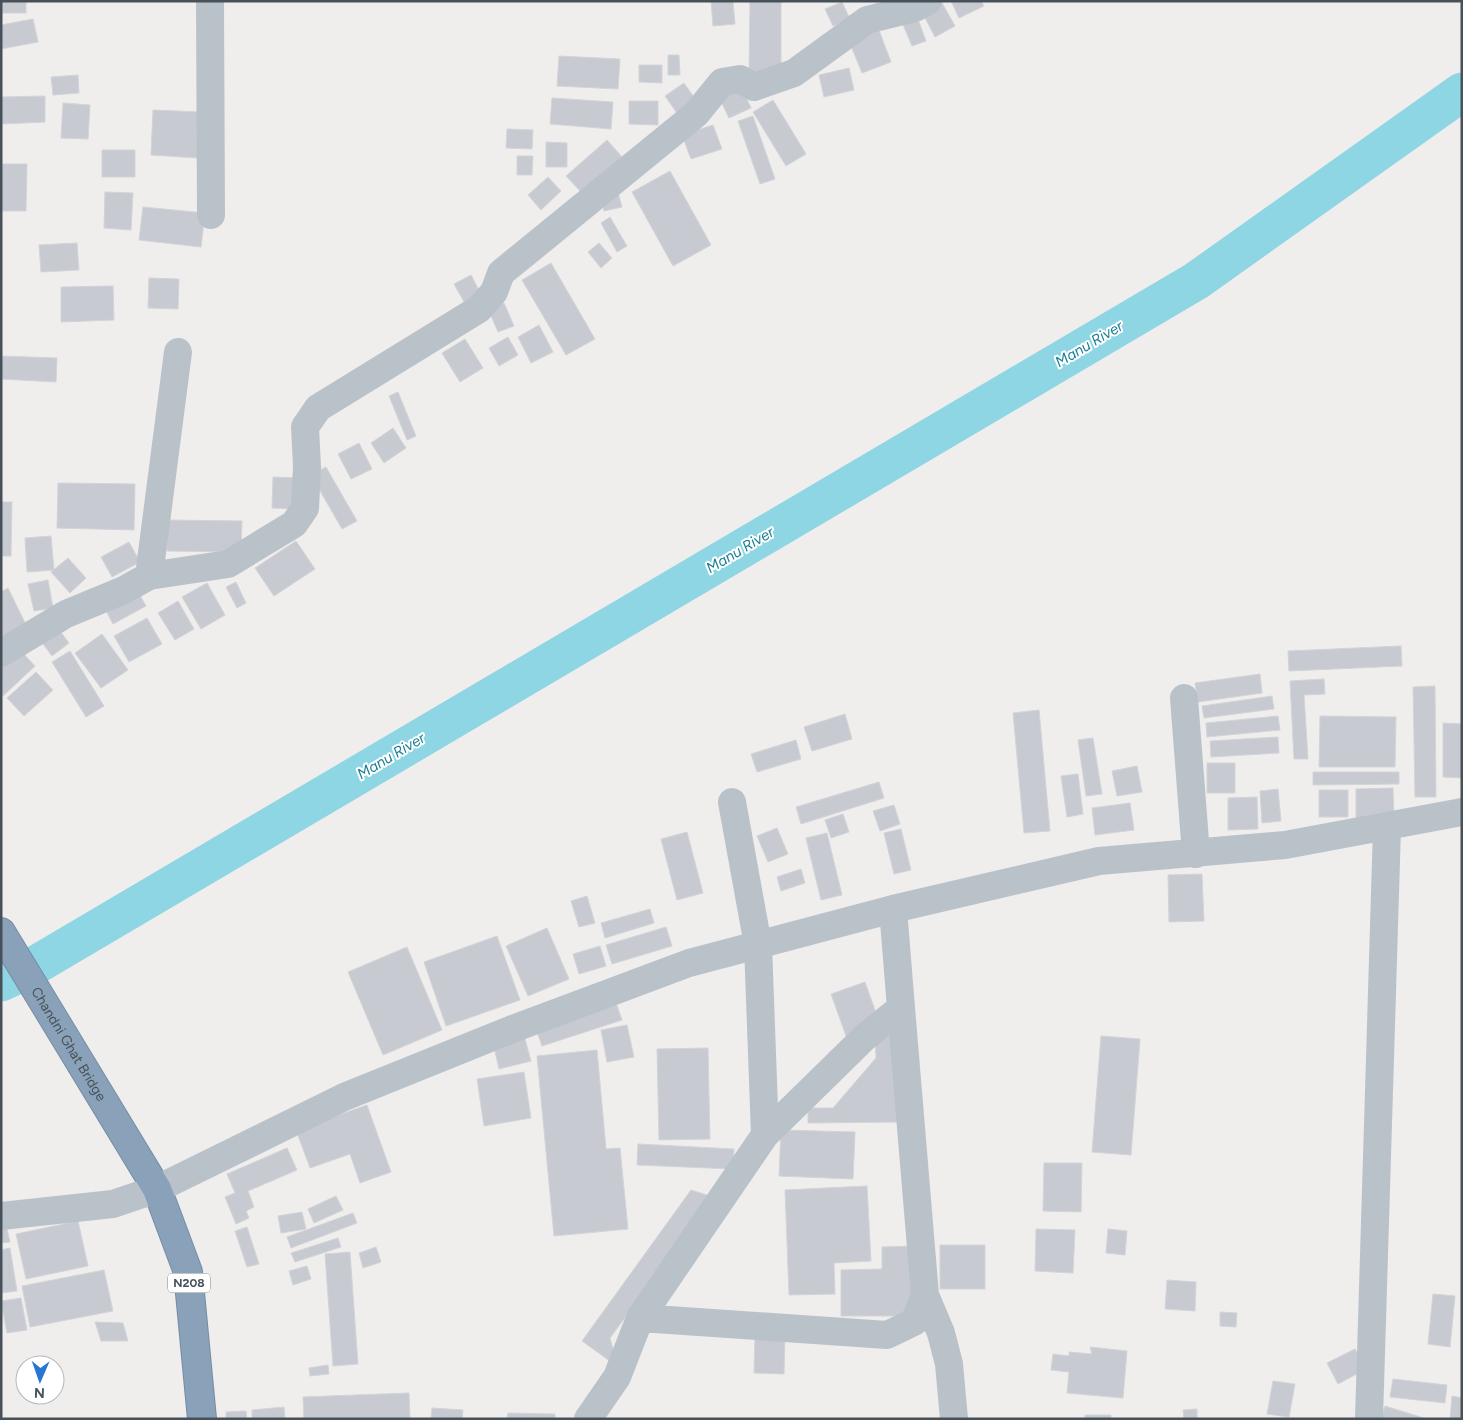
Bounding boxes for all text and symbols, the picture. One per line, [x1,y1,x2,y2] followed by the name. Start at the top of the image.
[1052,316,1127,371] water label: Manu River
[703,522,778,577] water label: Manu River
[354,728,429,783] water label: Manu River
[28,984,110,1105] street label: Chandni Ghat Bridge
[168,1274,210,1292] road number: N208
[15,1355,65,1405] north arrow
[34,1384,45,1401] text: N

